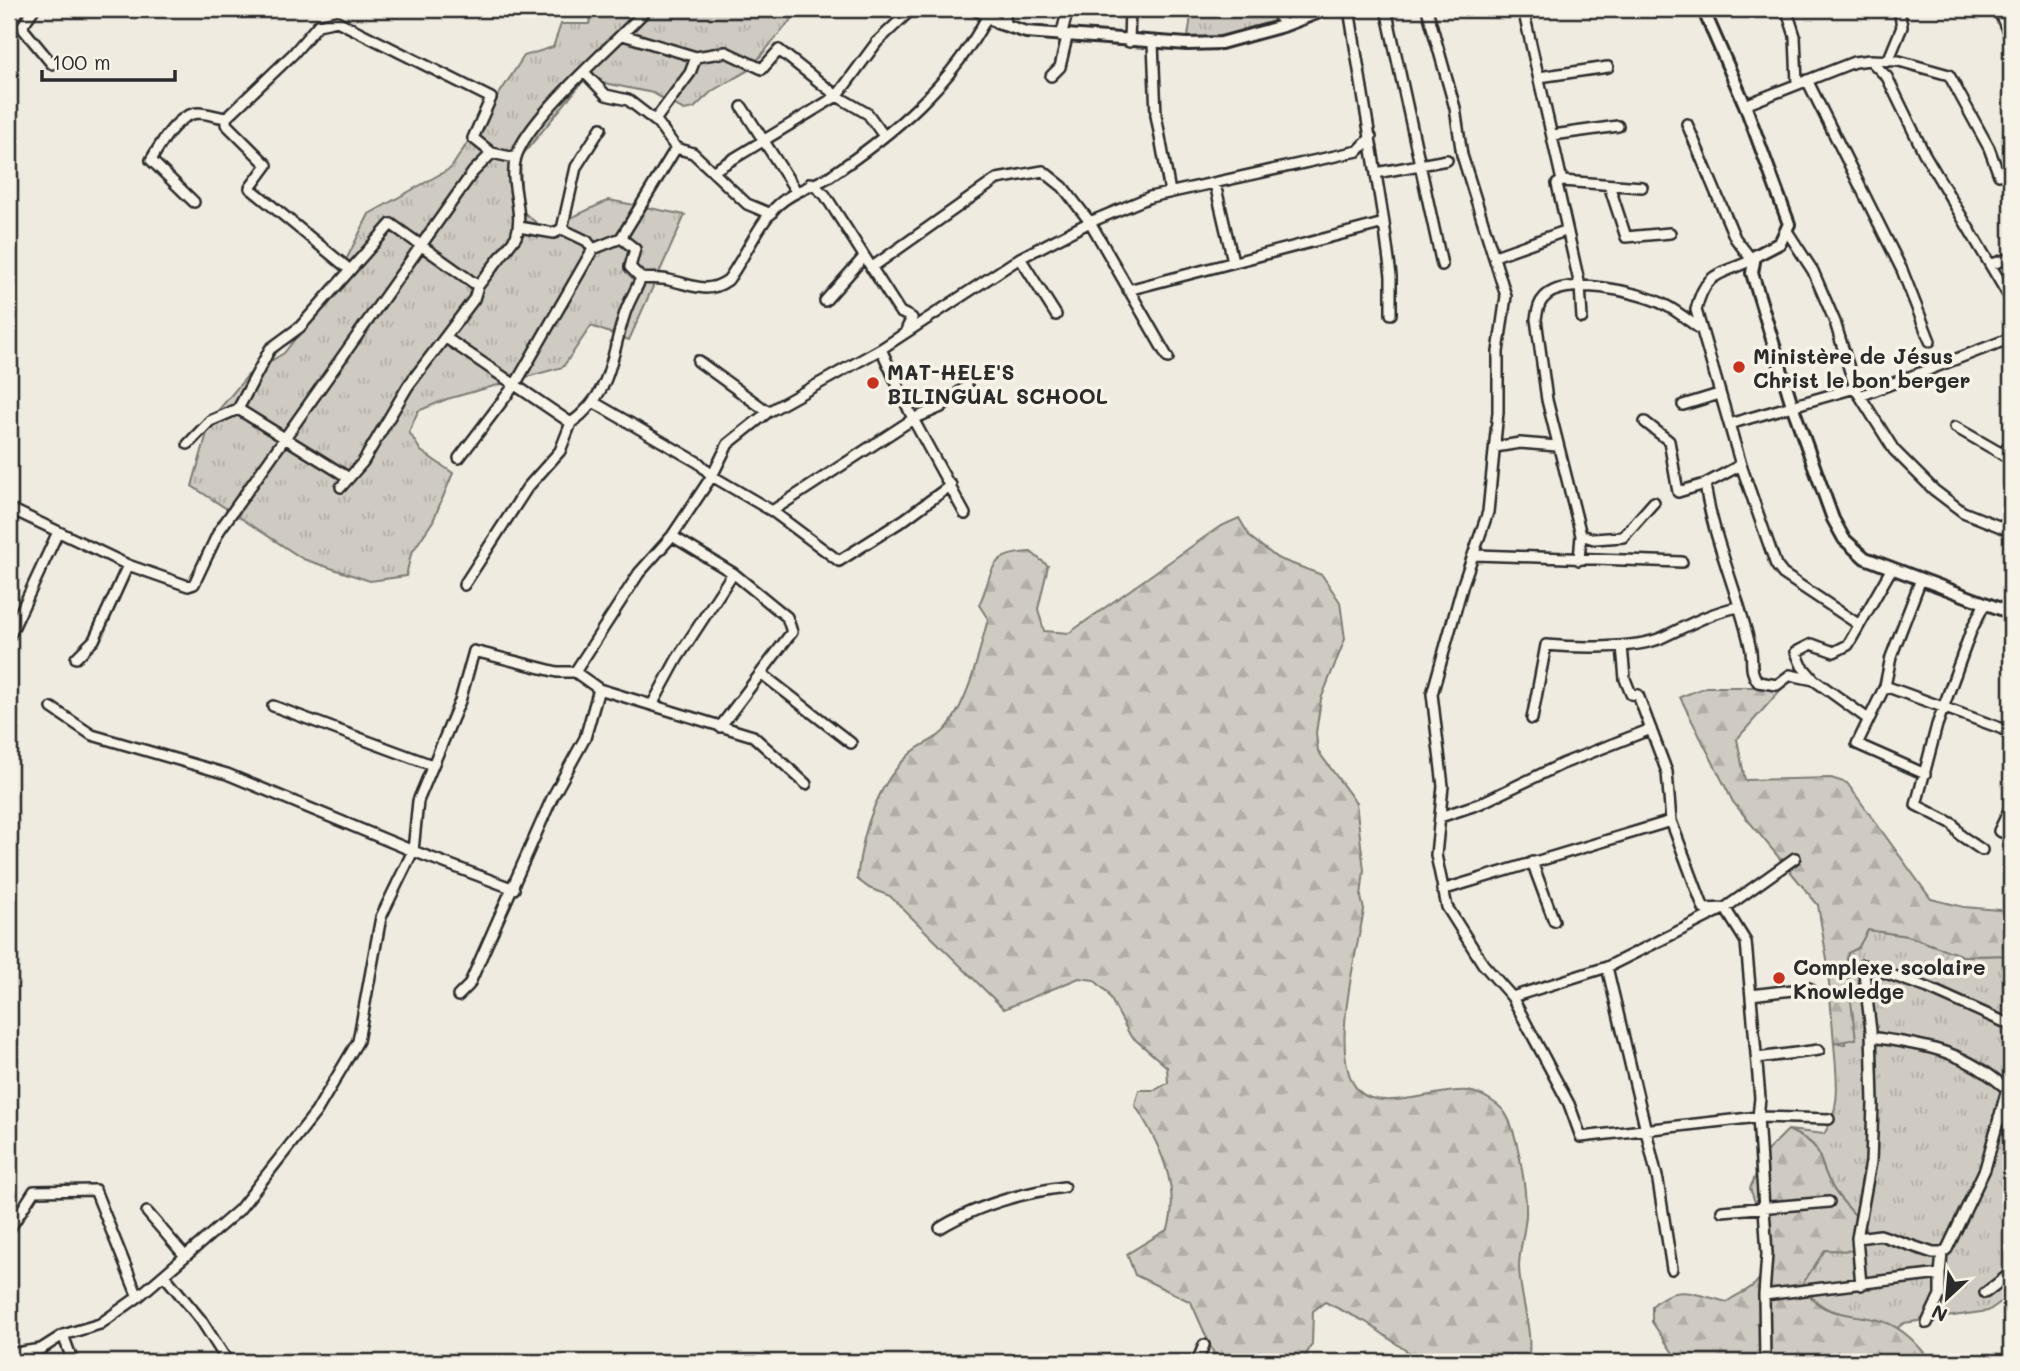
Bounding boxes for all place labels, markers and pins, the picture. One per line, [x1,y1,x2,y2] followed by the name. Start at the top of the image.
[1753,342,1971,393] place label: Ministère de Jésus Christ le bon berger
[887,358,1108,409] place label: MAT-HELE'S BILINGUAL SCHOOL
[1731,359,1747,375] marker: Ministère de Jésus Christ le bon berger
[865,375,881,391] marker: MAT-HELE'S BILINGUAL SCHOOL
[1793,953,1986,1004] place label: Complexe scolaire Knowledge
[1771,970,1787,986] marker: Complexe scolaire Knowledge

